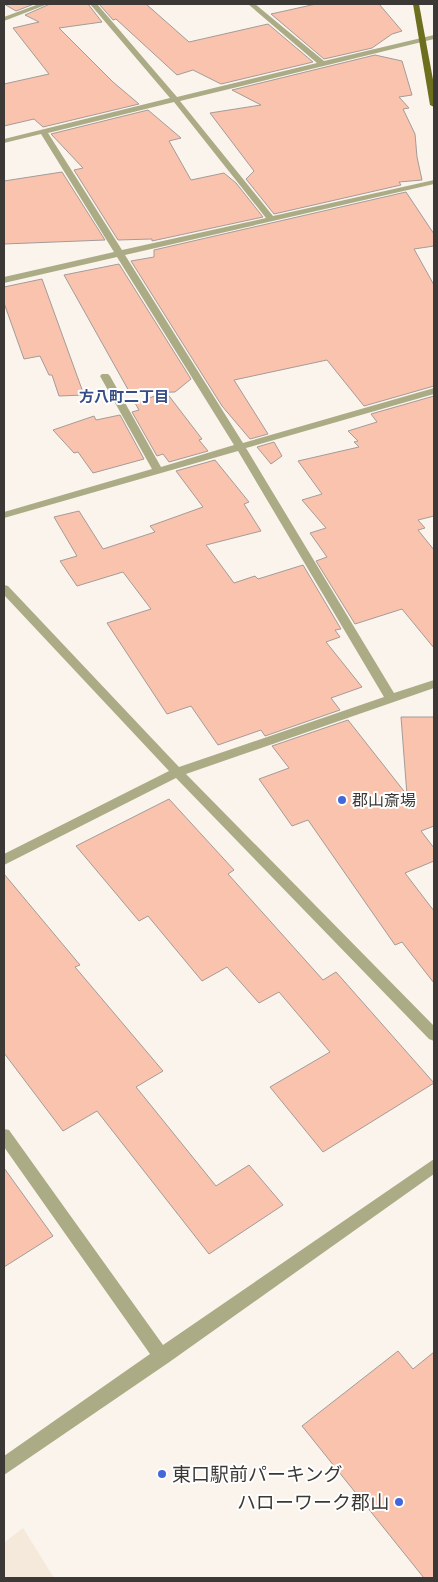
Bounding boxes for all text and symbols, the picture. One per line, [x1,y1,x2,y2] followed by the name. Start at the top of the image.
[79,387,169,405] district label: 方八町二丁目
[352,790,416,809] place label: 郡山斎場
[336,794,348,806] marker: 郡山斎場
[172,1462,342,1485] place label: 東口駅前パーキング
[156,1468,168,1480] marker: 東口駅前パーキング
[237,1490,389,1513] place label: ハローワーク郡山
[393,1496,405,1508] marker: ハローワーク郡山

